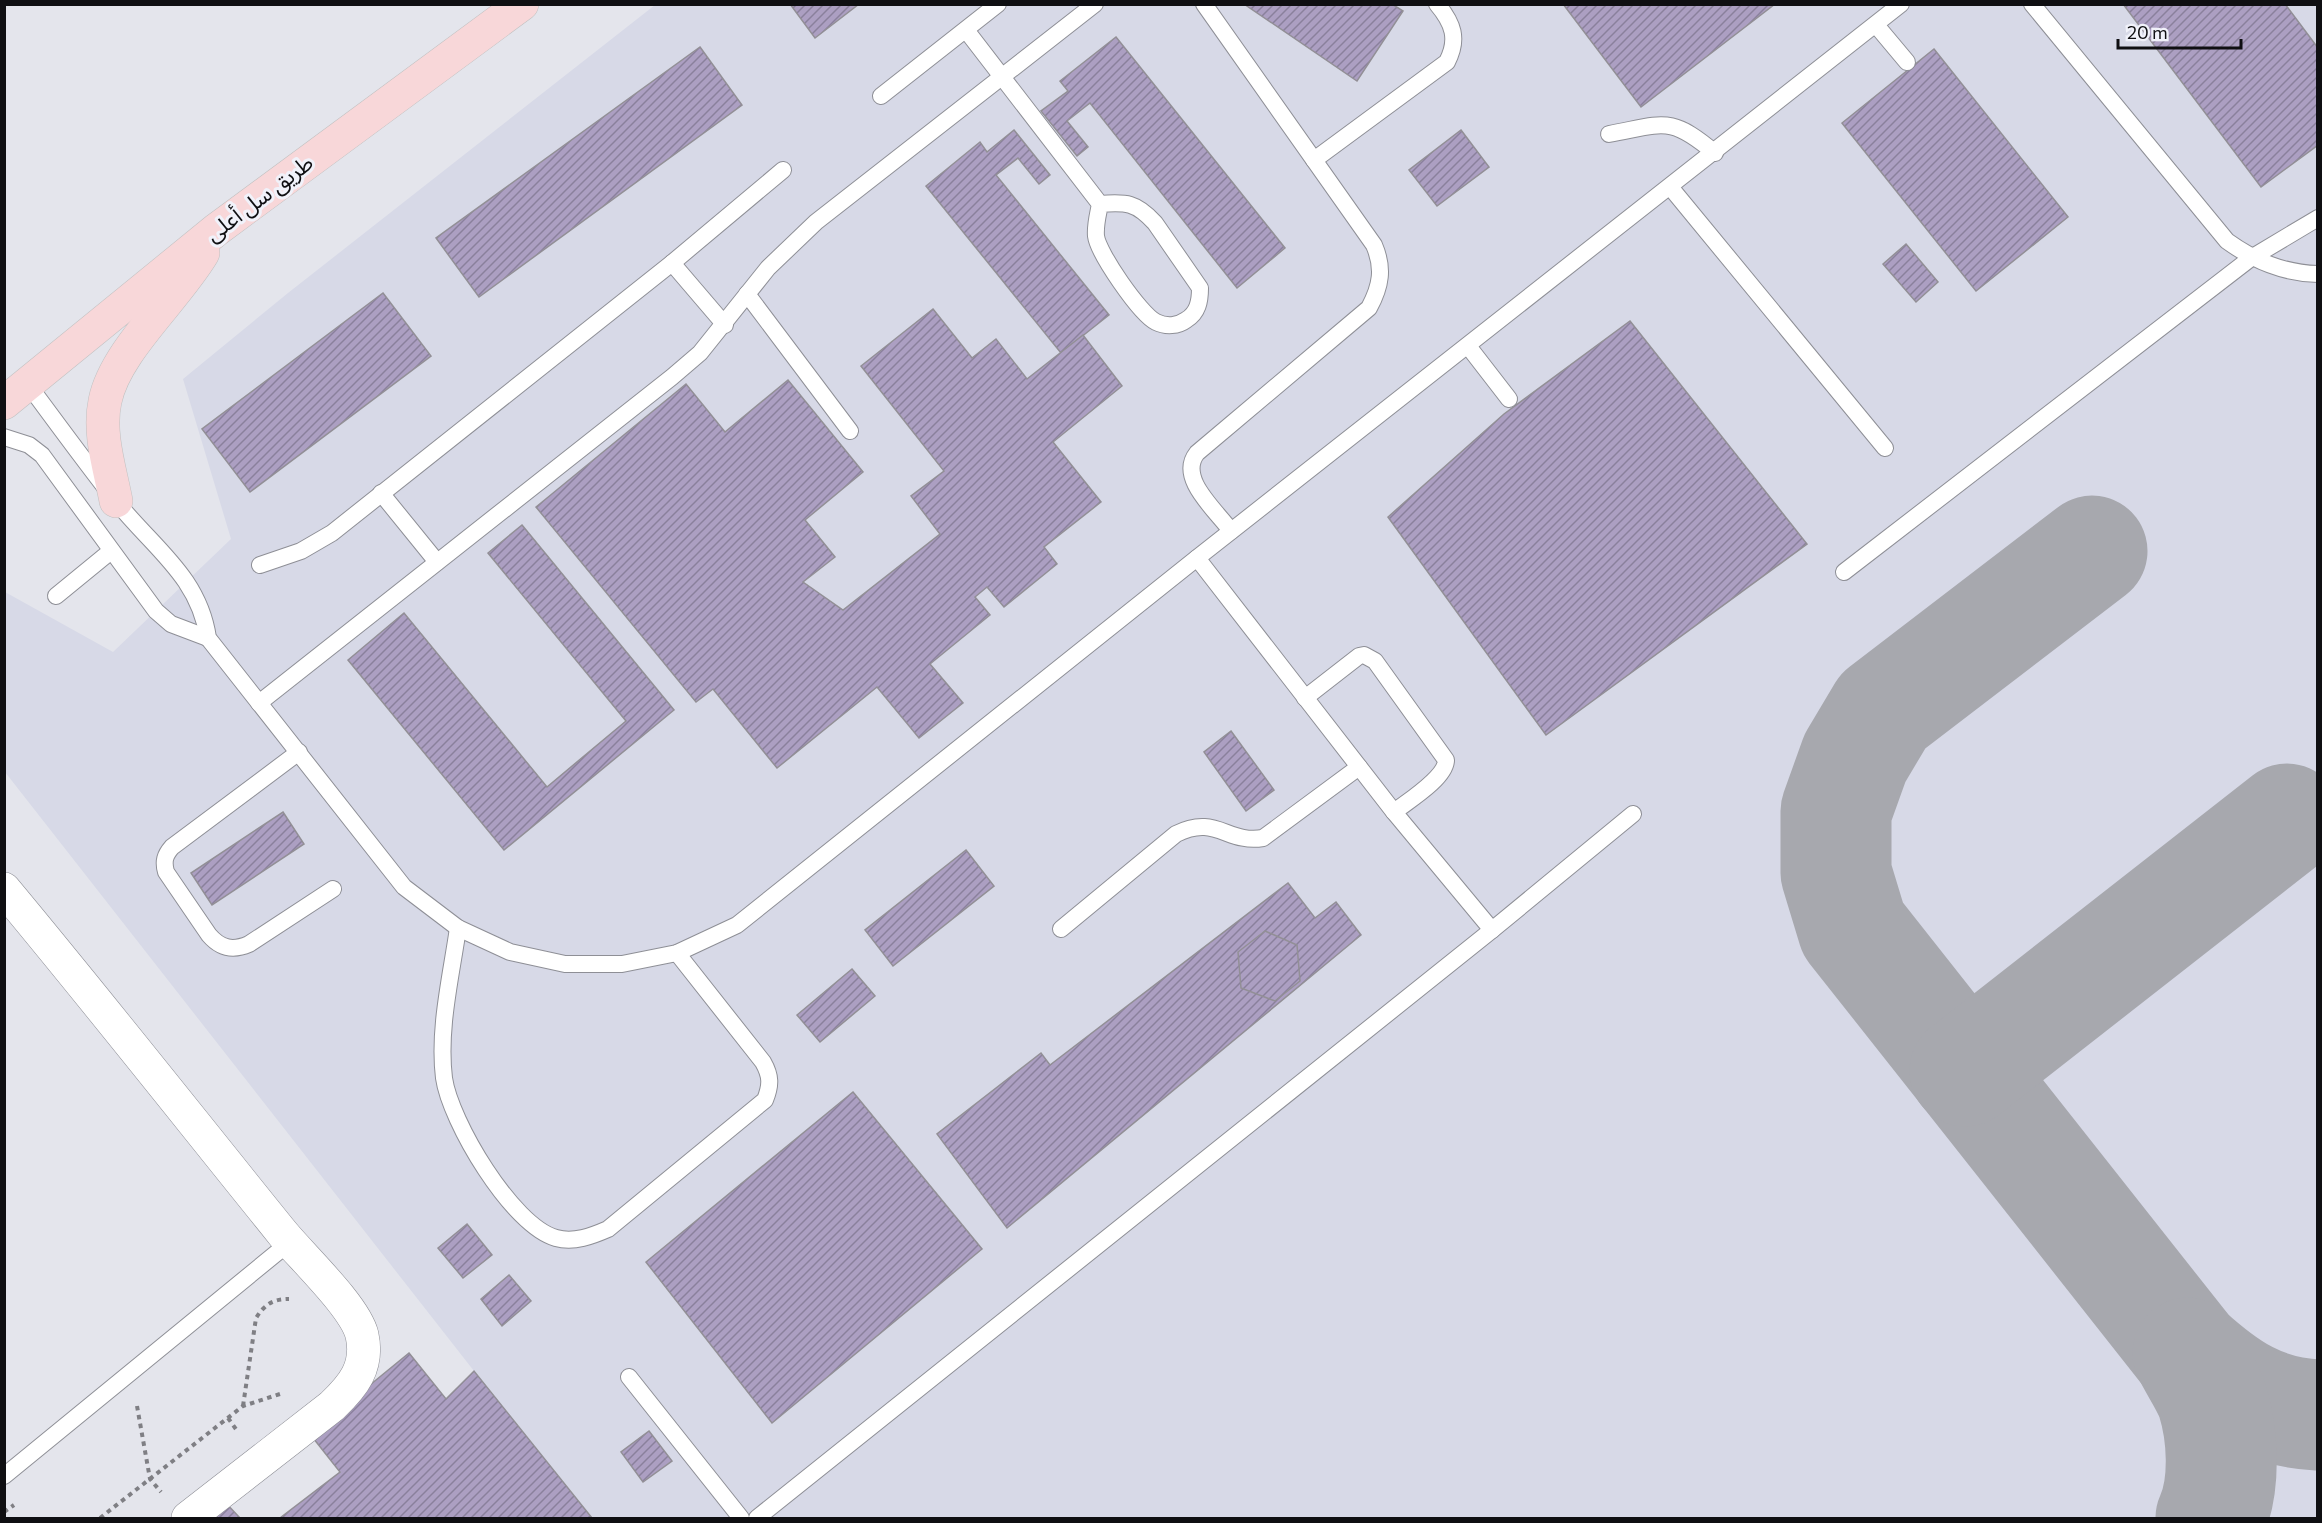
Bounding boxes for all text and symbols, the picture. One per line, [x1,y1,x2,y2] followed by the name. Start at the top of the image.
[2118,12,2241,50] scale bar
[2127,21,2168,43] text: 20 m
[199,148,319,248] street label: طريق سل أعلى

